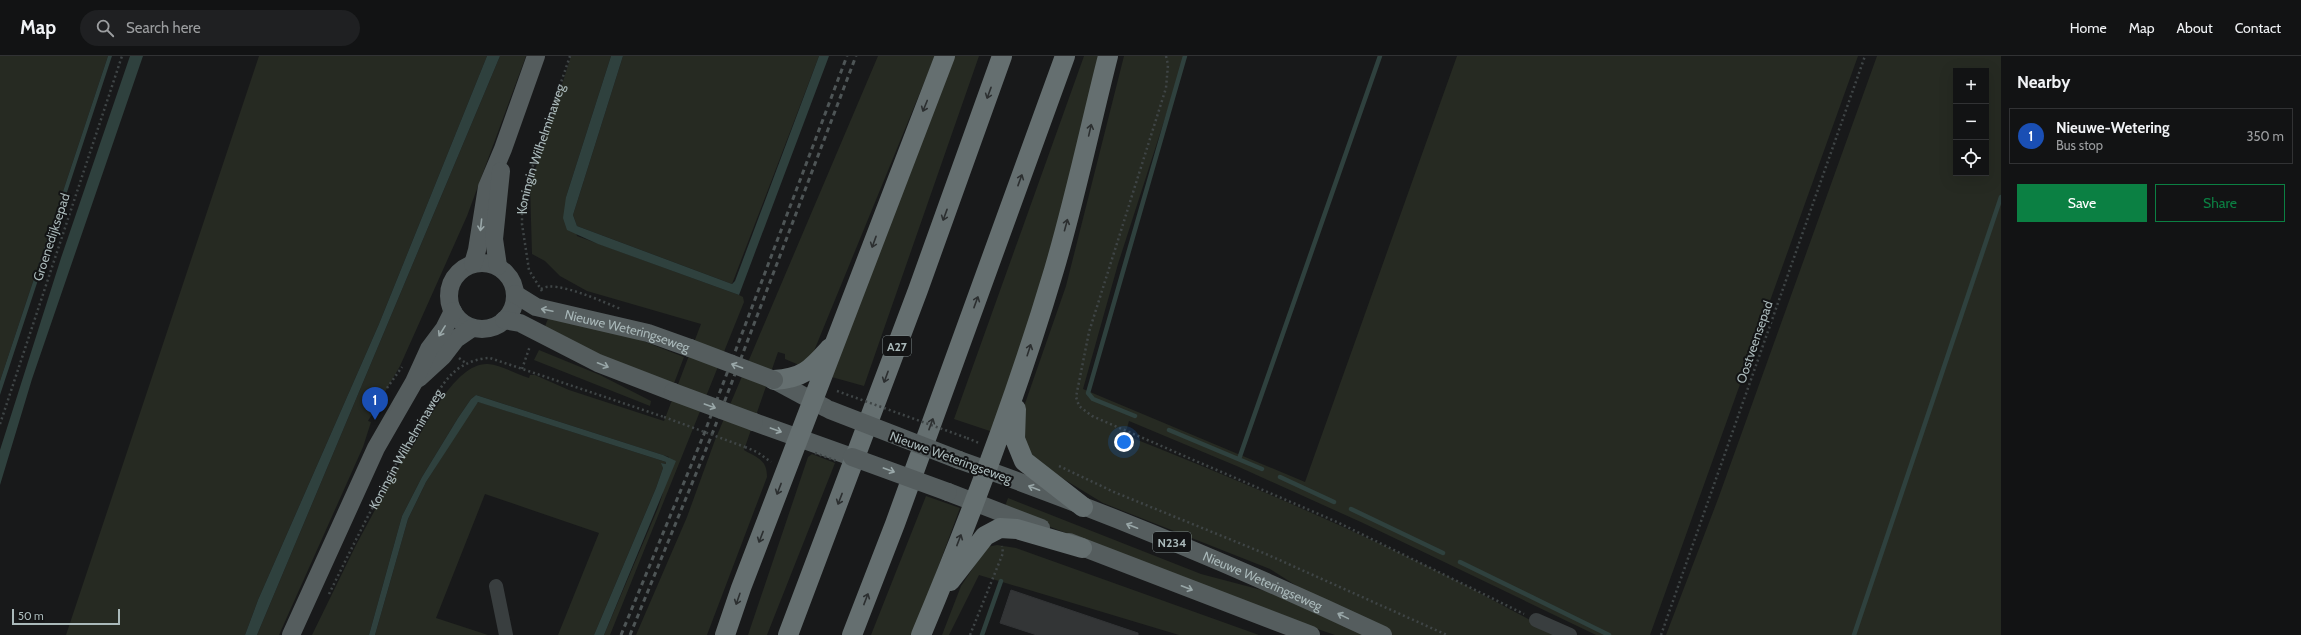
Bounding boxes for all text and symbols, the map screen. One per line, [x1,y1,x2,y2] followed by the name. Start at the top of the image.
[80,10,360,46] search box
[20,16,56,39] text: Map
[94,17,116,39] icon: search
[126,19,201,37] text: Search here
[2070,19,2107,37] text: Home
[2129,19,2154,37] text: Map
[2176,19,2213,37] text: About
[2235,19,2281,37] text: Contact
[1953,68,1989,176] map controls
[1953,68,1989,104] button: +
[2017,72,2070,92] text: Nearby
[514,81,568,214] street label: Koningin Wilhelminaweg
[984,86,992,98] one-way arrow
[921,99,928,111] one-way arrow
[1953,104,1989,140] button: −
[2056,119,2170,137] text: Nieuwe-Wetering
[1087,124,1095,137] one-way arrow
[2029,128,2033,144] text: 1
[2247,128,2284,144] text: 350 m
[2056,137,2103,153] text: Bus stop
[1953,140,1989,176] button: locate
[1017,175,1025,187] one-way arrow
[2017,184,2147,222] button: Save
[2155,184,2285,222] button: Share
[29,191,74,283] street label: Groenedijksepad
[940,209,948,221] one-way arrow
[477,218,484,231] one-way arrow
[1063,219,1070,232] one-way arrow
[869,235,877,247] one-way arrow
[973,296,980,309] one-way arrow
[1732,299,1776,385] street label: Oostveensepad
[541,305,554,313] one-way arrow
[563,306,692,355] street label: Nieuwe Weteringseweg
[438,325,446,336] one-way arrow
[883,336,911,356] road number: A27
[1026,343,1033,356] one-way arrow
[596,361,608,369] one-way arrow
[731,362,744,369] one-way arrow
[881,370,889,382] one-way arrow
[365,385,446,512] street label: Koningin Wilhelminaweg
[362,387,388,420] pin: 1
[703,402,715,410] one-way arrow
[928,418,935,431] one-way arrow
[770,426,782,434] one-way arrow
[888,427,1015,487] street label: Nieuwe Weteringseweg
[1114,432,1134,452] your location
[882,467,894,475] one-way arrow
[775,483,783,495] one-way arrow
[1028,484,1040,492] one-way arrow
[836,492,844,504] one-way arrow
[1127,522,1139,530] one-way arrow
[756,530,764,542] one-way arrow
[1153,532,1191,552] road number: N234
[956,534,964,546] one-way arrow
[1201,548,1326,614] street label: Nieuwe Weteringseweg
[1181,584,1193,592] one-way arrow
[733,593,741,605] one-way arrow
[862,593,870,605] one-way arrow
[12,607,120,626] scale bar
[18,609,44,623] text: 50 m
[1337,612,1349,619] one-way arrow

